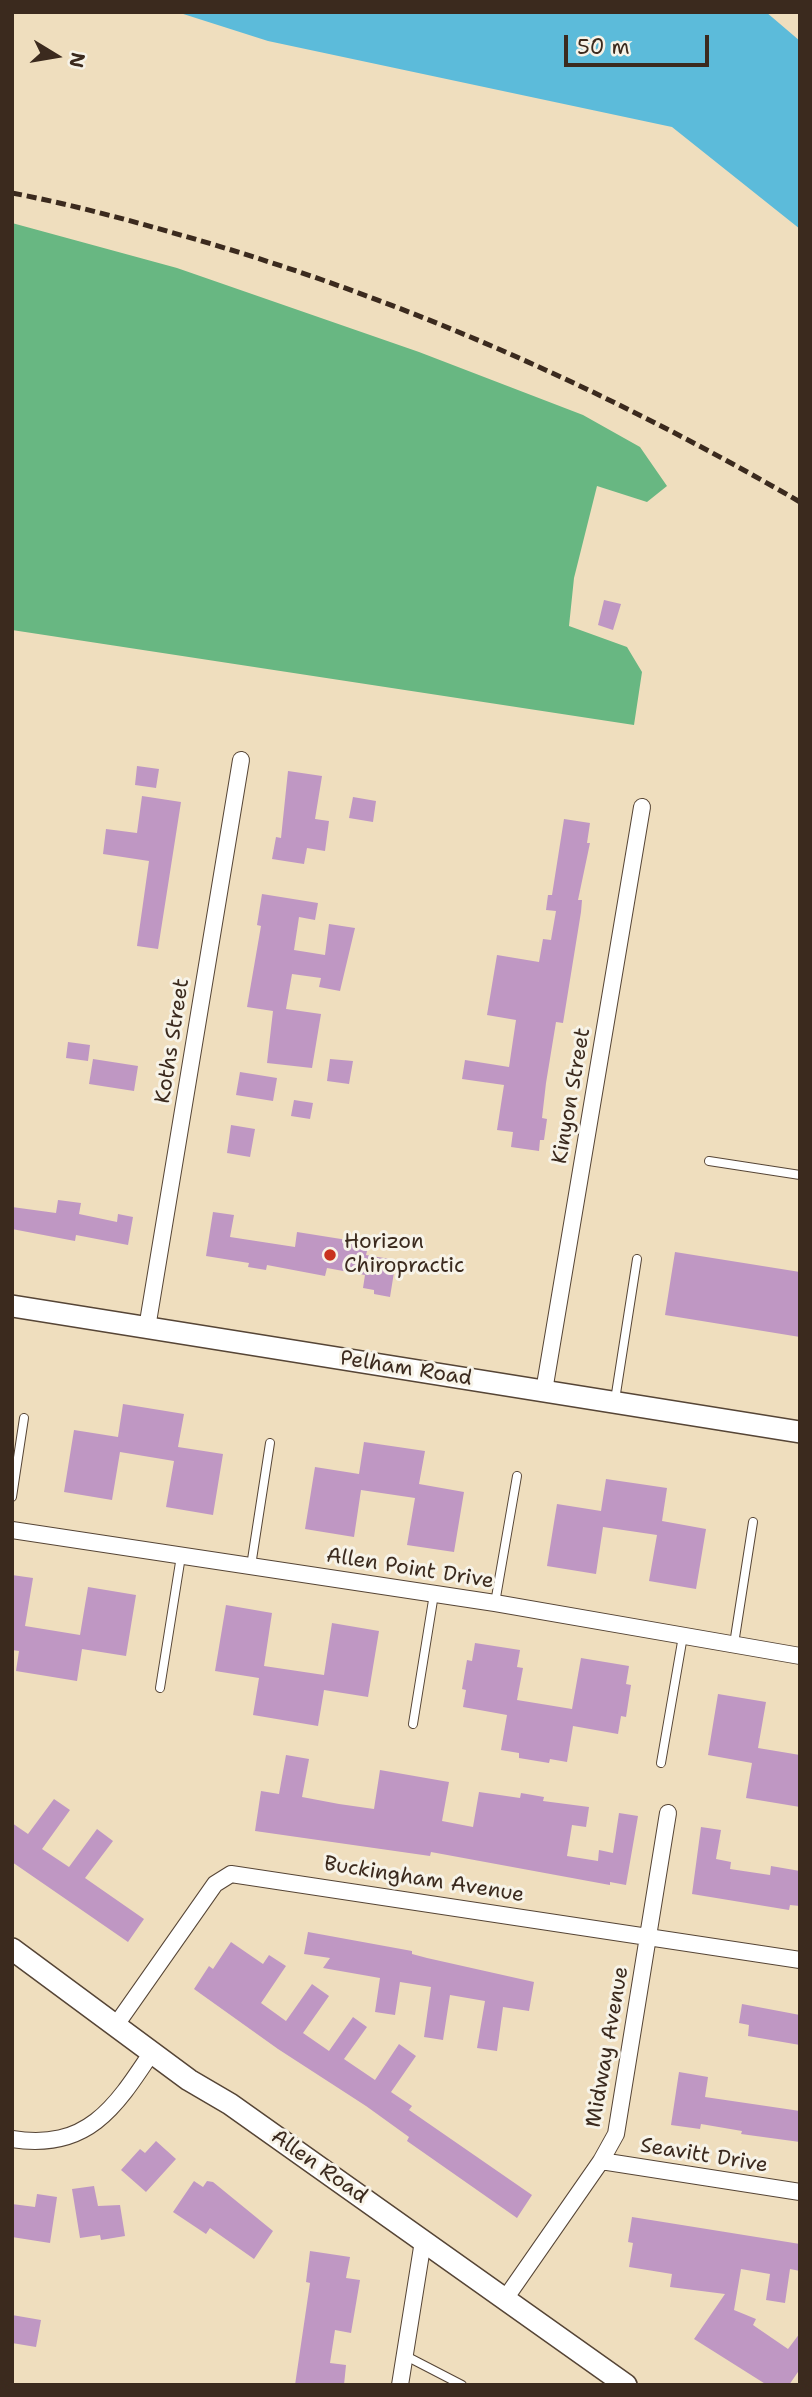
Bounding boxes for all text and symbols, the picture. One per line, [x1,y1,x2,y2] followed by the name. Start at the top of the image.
[21,21,91,91] north arrow
[567,21,712,65] scale bar
[577,33,630,61] text: 50 m
[63,50,91,70] text: N
[151,977,195,1105] street label: Koths Street
[548,1026,596,1166] street label: Kinyon Street
[344,1230,465,1280] place label: Horizon Chiropractic
[322,1247,338,1263] marker: Horizon Chiropractic
[338,1346,474,1392] street label: Pelham Road
[324,1543,496,1595] street label: Allen Point Drive
[322,1852,526,1908] street label: Buckingham Avenue
[581,1965,635,2129] street label: Midway Avenue
[266,2125,372,2209] street label: Allen Road
[638,2133,770,2179] street label: Seavitt Drive

